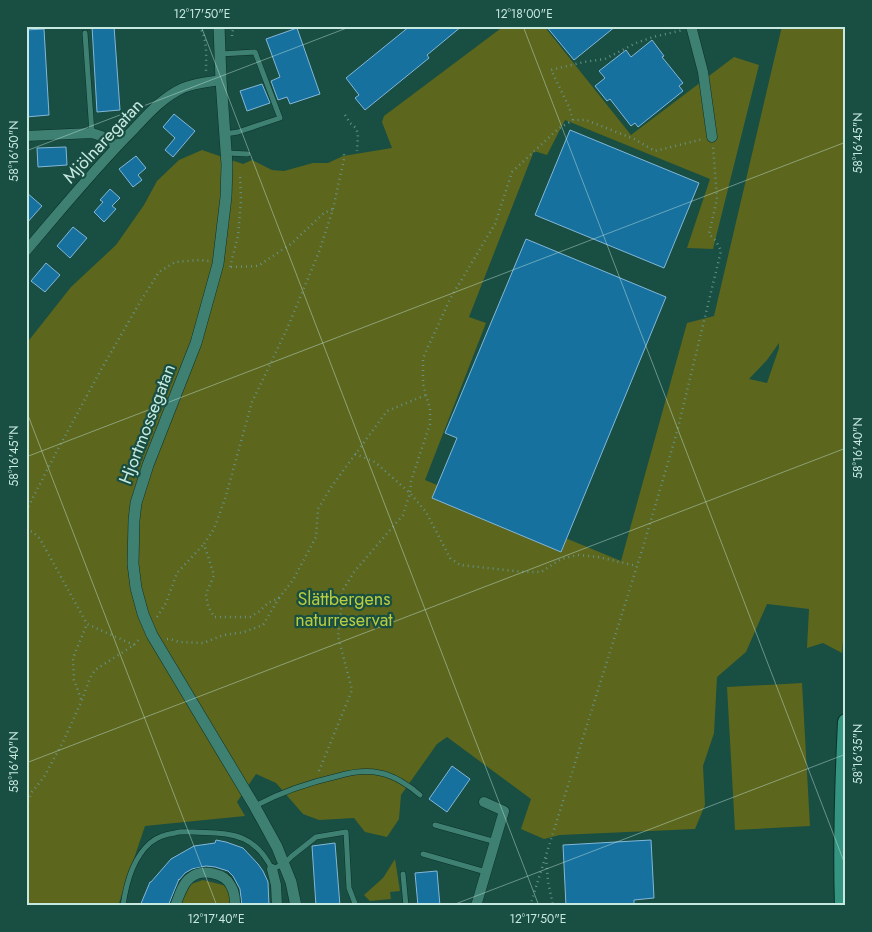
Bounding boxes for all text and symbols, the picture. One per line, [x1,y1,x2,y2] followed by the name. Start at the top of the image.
[174,5,230,23] text: 12°17'50"E
[495,5,553,23] text: 12°18'00"E
[57,93,149,189] street label: Mjölnaregatan
[849,112,867,174] text: 58°16'45"N
[5,120,23,182] text: 58°16'50"N
[112,360,182,488] street label: Hjortmossegatan
[849,417,867,479] text: 58°16'40"N
[5,425,23,487] text: 58°16'45"N
[295,586,393,633] park label: Slättbergens naturreservat
[849,724,867,784] text: 58°16'35"N
[5,731,23,793] text: 58°16'40"N
[187,910,245,928] text: 12°17'40"E
[510,910,566,928] text: 12°17'50"E

